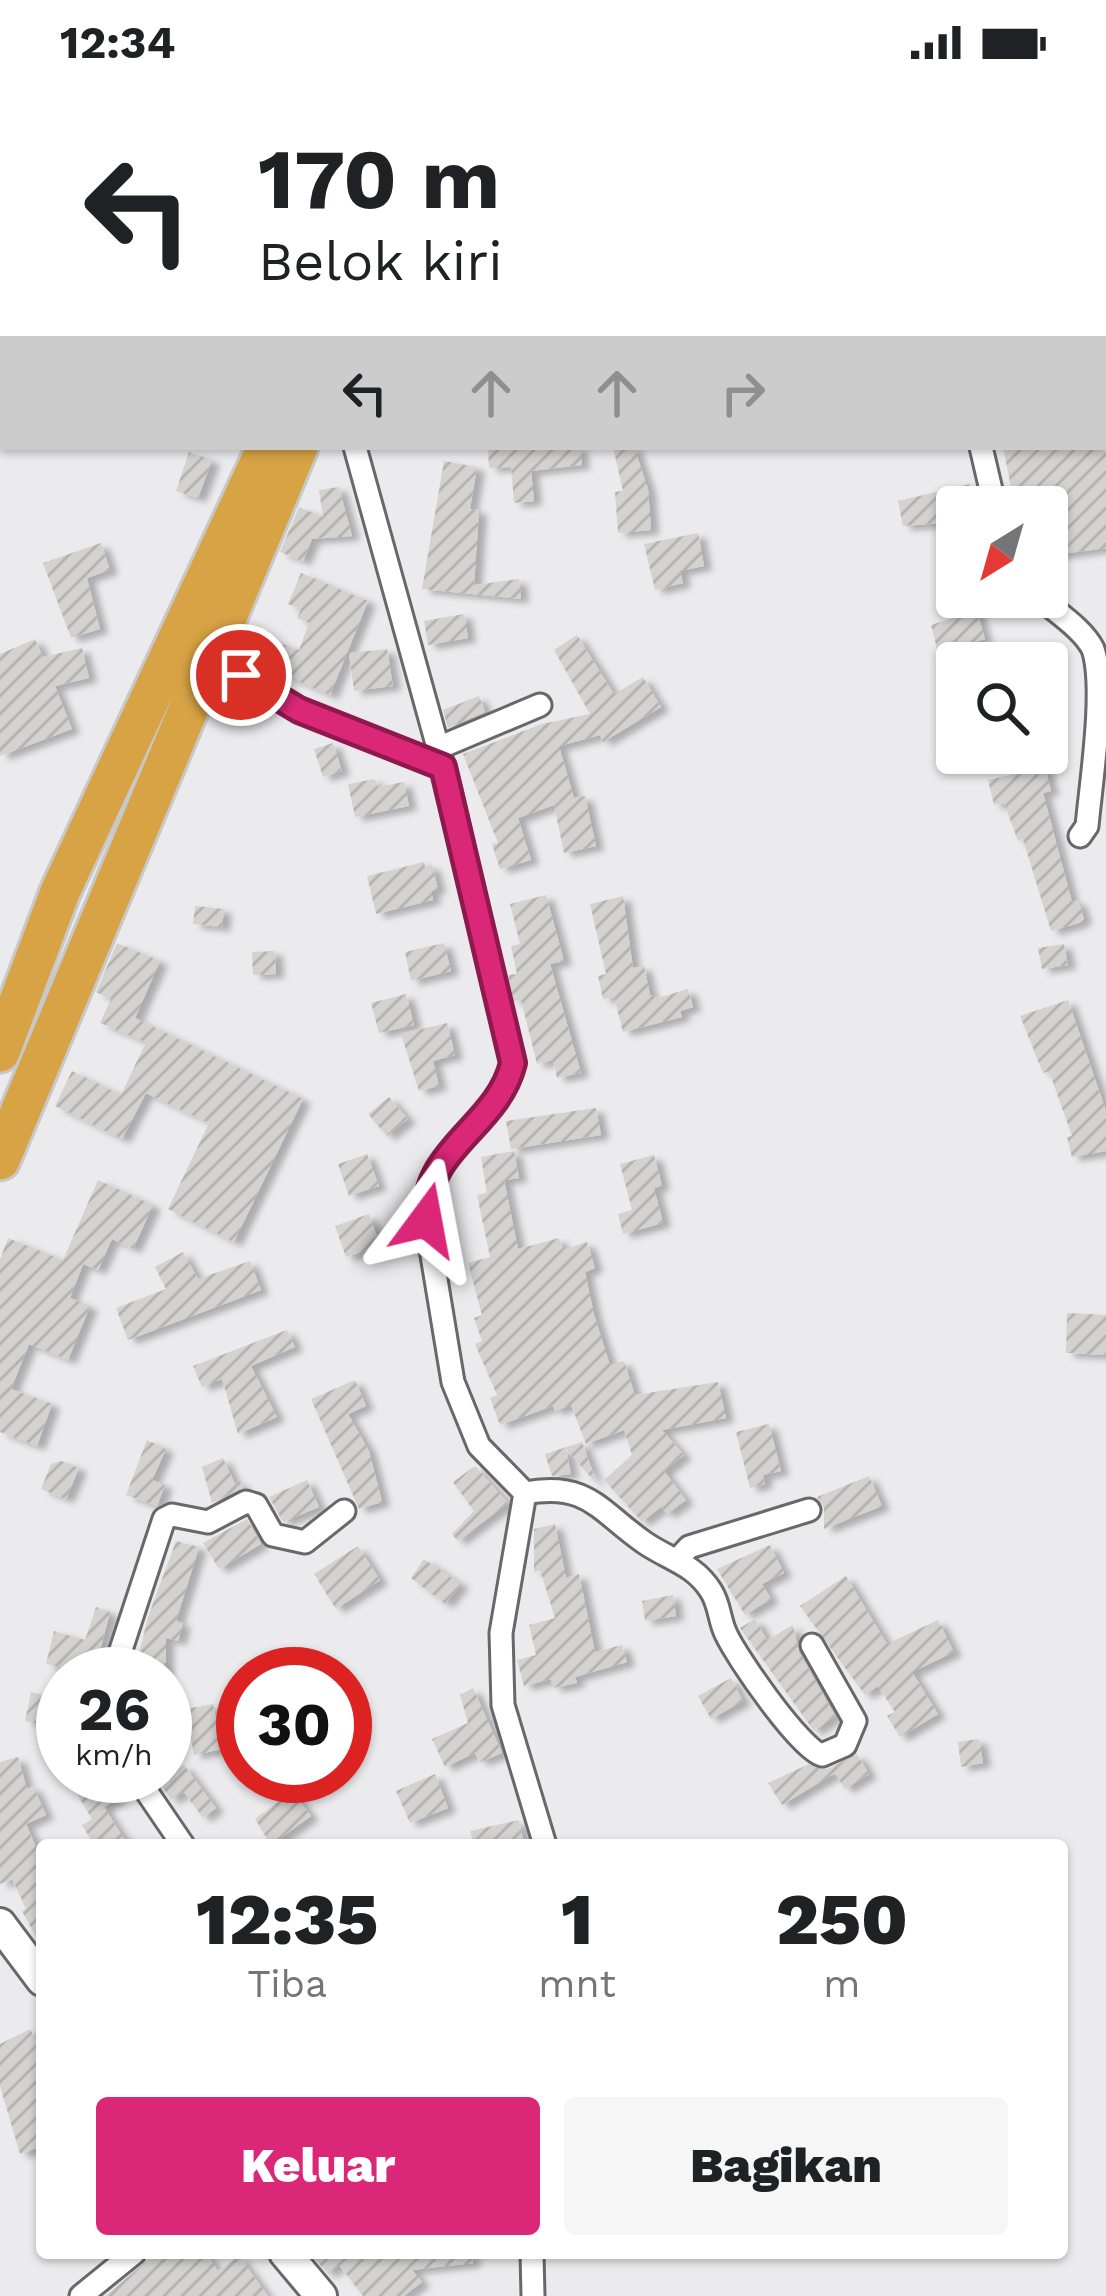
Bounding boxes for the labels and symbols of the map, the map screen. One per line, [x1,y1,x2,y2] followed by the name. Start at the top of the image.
[936,486,1068,618] north arrow
[190,624,292,726] pin
[363,1157,489,1283] position arrow
[216,1647,372,1803] speed limit sign: 30

